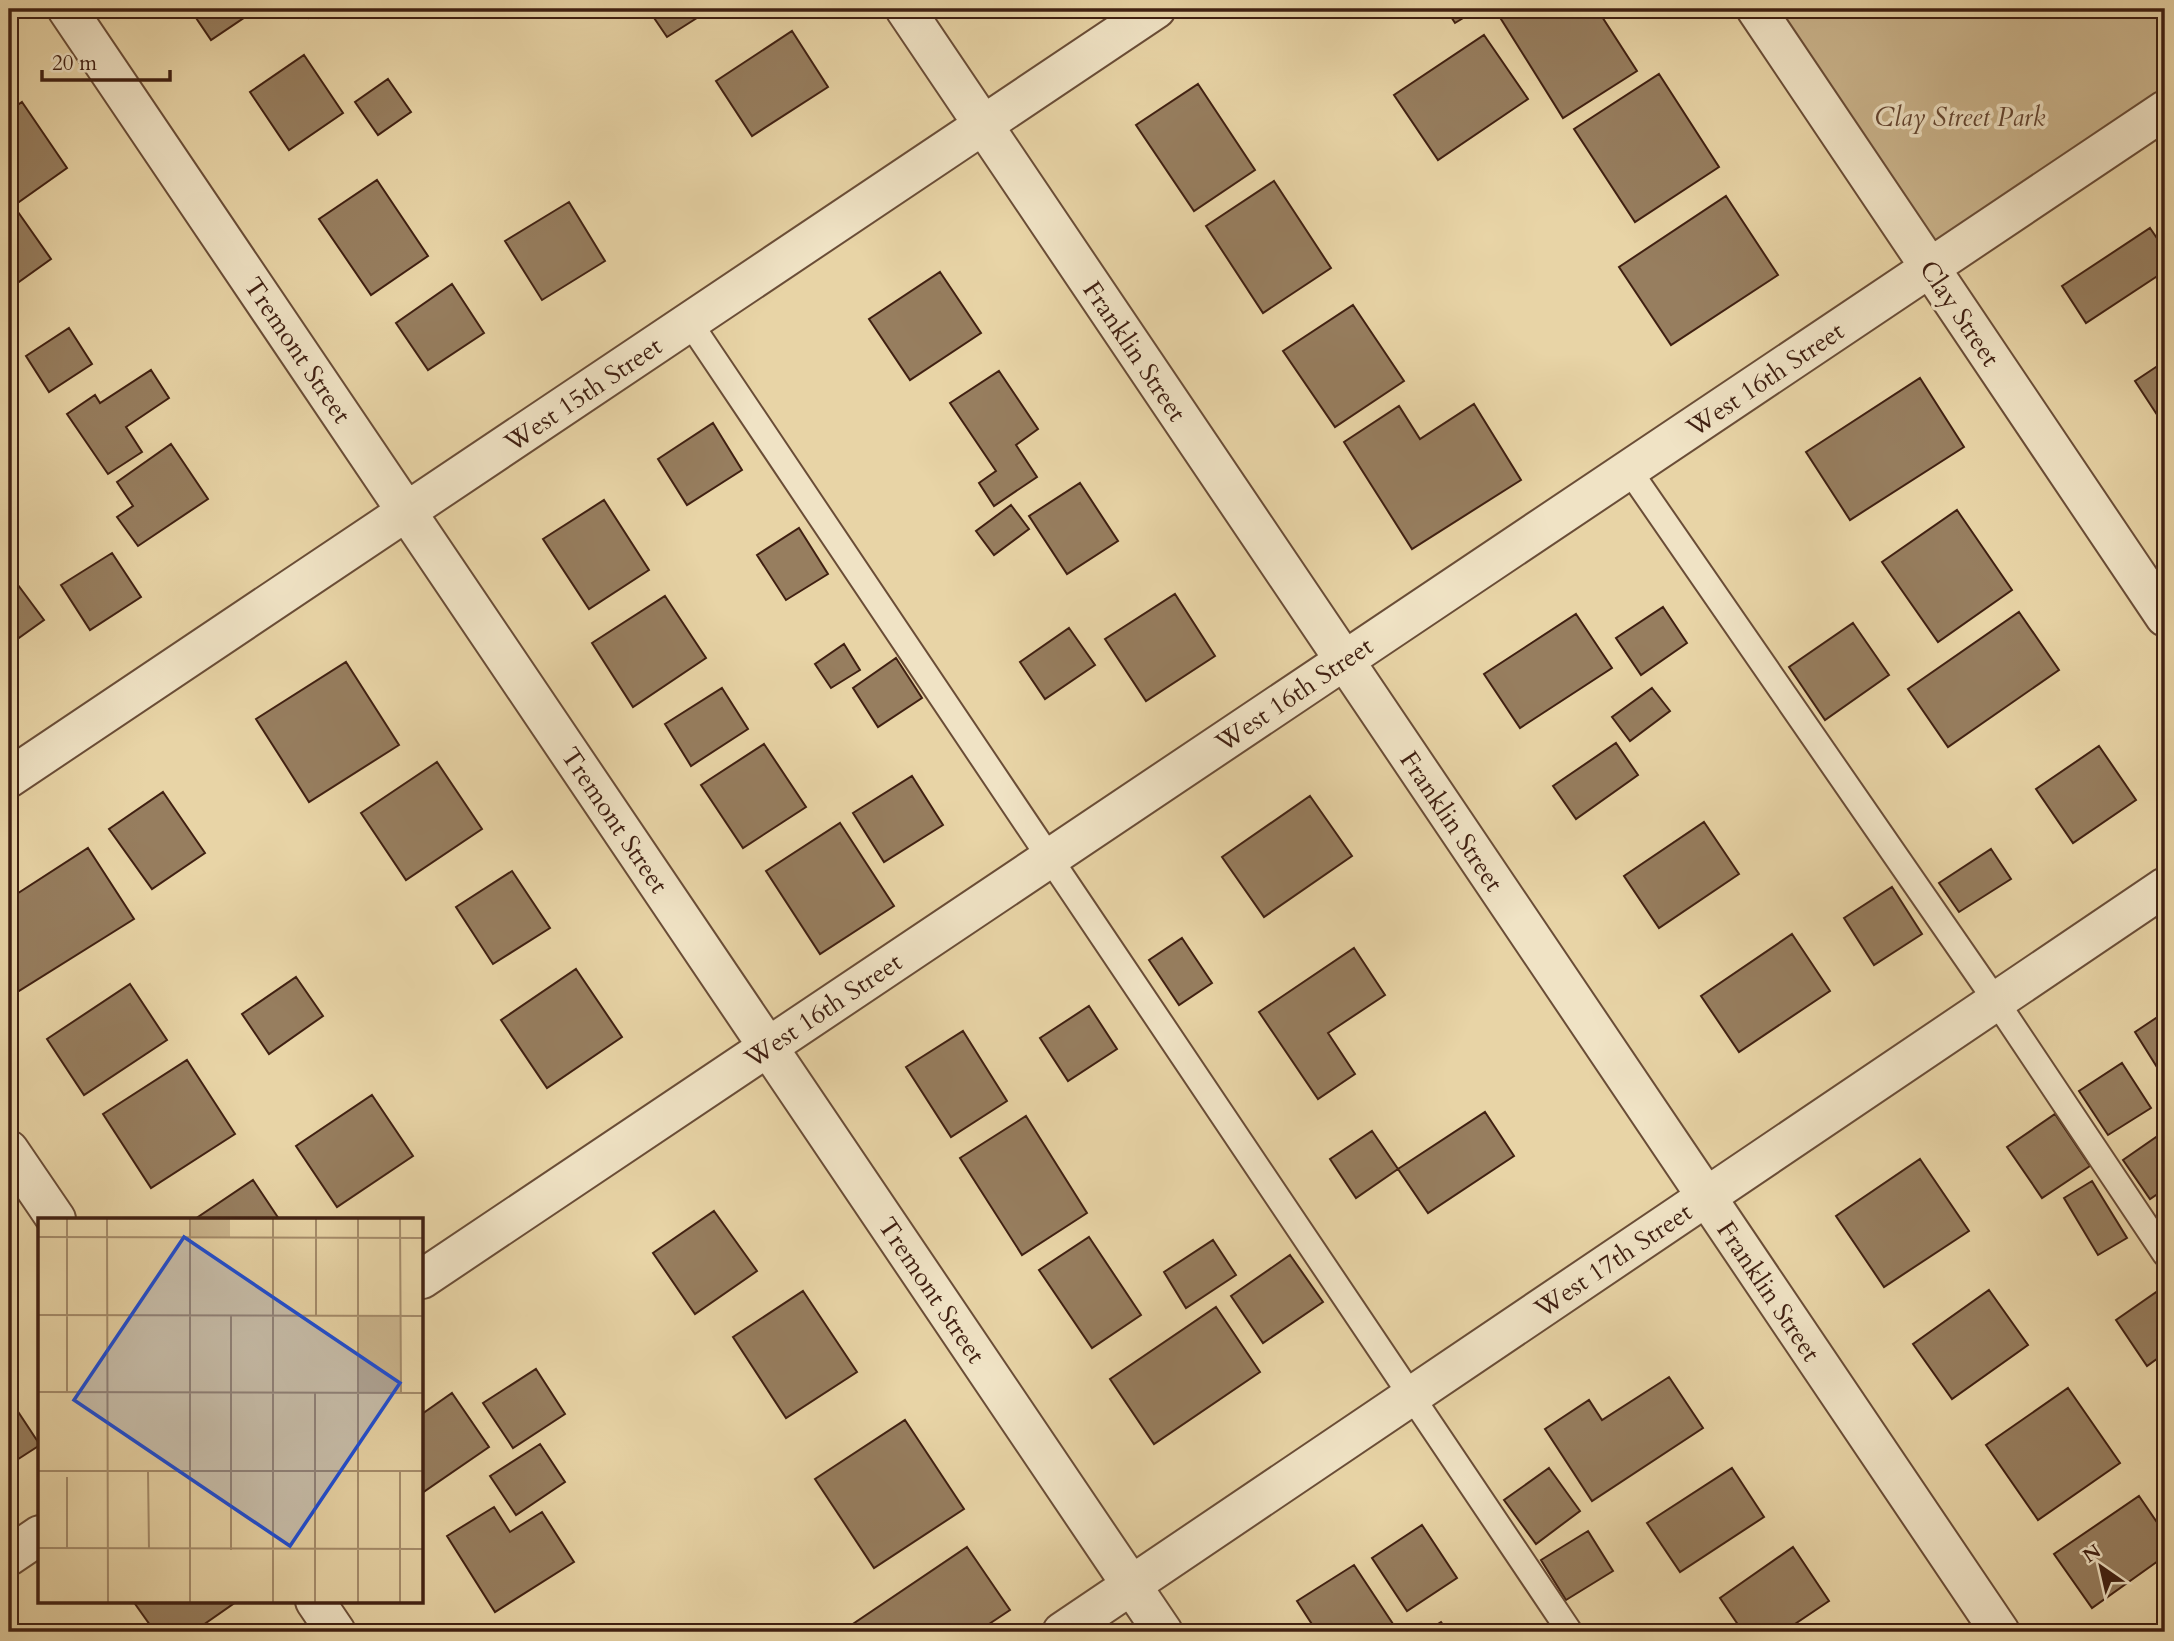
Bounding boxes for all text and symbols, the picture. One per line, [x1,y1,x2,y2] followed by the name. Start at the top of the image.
[42,38,170,82] scale bar
[52,49,97,78] text: 20 m
[1875,100,2046,135] park label: Clay Street Park
[1911,253,2008,373] street label: Clay Street
[236,270,359,430] street label: Tremont Street
[1075,274,1195,428] street label: Franklin Street
[1679,314,1851,446] street label: West 16th Street
[497,329,669,461] street label: West 15th Street
[1208,629,1380,761] street label: West 16th Street
[553,740,676,900] street label: Tremont Street
[1392,744,1512,898] street label: Franklin Street
[737,945,909,1077] street label: West 16th Street
[1527,1195,1699,1327] street label: West 17th Street
[870,1210,993,1370] street label: Tremont Street
[1709,1214,1829,1368] street label: Franklin Street
[38,1218,424,1602] inset map
[2066,1532,2136,1602] north arrow
[2078,1538,2107,1569] text: N

